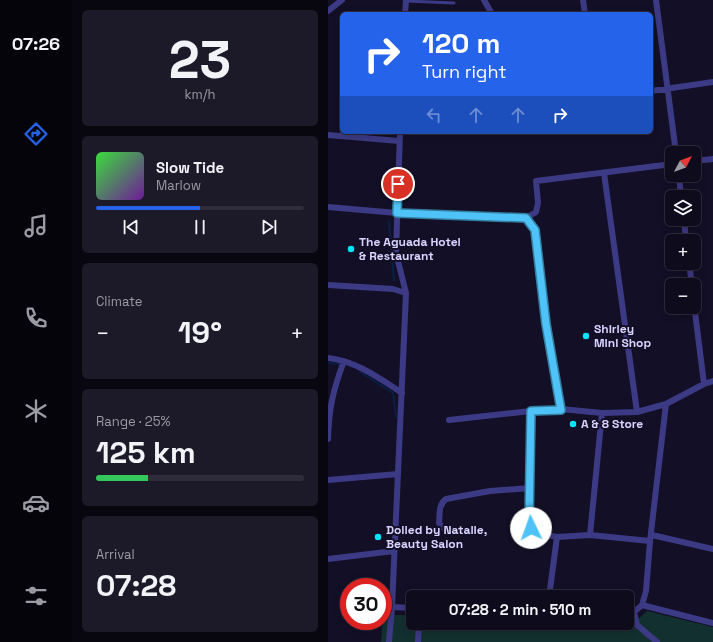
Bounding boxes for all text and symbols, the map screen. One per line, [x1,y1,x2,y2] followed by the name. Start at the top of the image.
[422,25,500,61] text: 120 m
[169,27,231,93] text: 23
[356,28,408,80] icon: right
[12,32,60,55] text: 07:26
[422,60,506,83] text: Turn right
[185,86,215,103] text: km/h
[423,104,445,126] icon: left
[465,104,487,126] icon: ahead
[507,104,529,126] icon: ahead
[549,104,571,126] icon: right
[22,120,50,148] icon: directions
[665,146,701,182] north arrow
[665,146,701,314] map controls
[156,158,224,177] text: Slow Tide
[381,167,415,201] pin
[387,173,409,195] icon: arrive
[156,177,201,194] text: Marlow
[665,190,701,226] button: layers
[22,212,50,240] icon: music
[120,216,142,238] icon: previous
[189,216,211,238] icon: pause
[258,216,280,238] icon: next
[359,234,461,264] place label: The Aguada Hotel & Restaurant
[665,234,701,270] button: +
[346,244,356,254] marker: The Aguada Hotel & Restaurant
[665,278,701,314] button: −
[96,293,142,310] text: Climate
[22,304,50,332] icon: phone
[178,313,222,352] text: 19°
[96,319,110,347] text: −
[290,319,304,347] text: +
[594,321,651,351] place label: Shirley Mini Shop
[581,331,591,341] marker: Shirley Mini Shop
[22,397,50,425] icon: climate
[96,413,170,430] text: Range · 25%
[581,416,643,432] place label: A & 8 Store
[568,419,578,429] marker: A & 8 Store
[96,433,196,472] text: 125 km
[22,489,50,517] icon: car
[510,507,552,549] position arrow
[386,522,487,552] place label: Dolled by Natalie, Beauty Salon
[373,532,383,542] marker: Dolled by Natalie, Beauty Salon
[96,546,135,563] text: Arrival
[96,566,176,605] text: 07:28
[340,578,392,630] speed limit sign: 30
[22,582,50,610] icon: filters
[449,600,591,619] text: 07:28 · 2 min · 510 m

